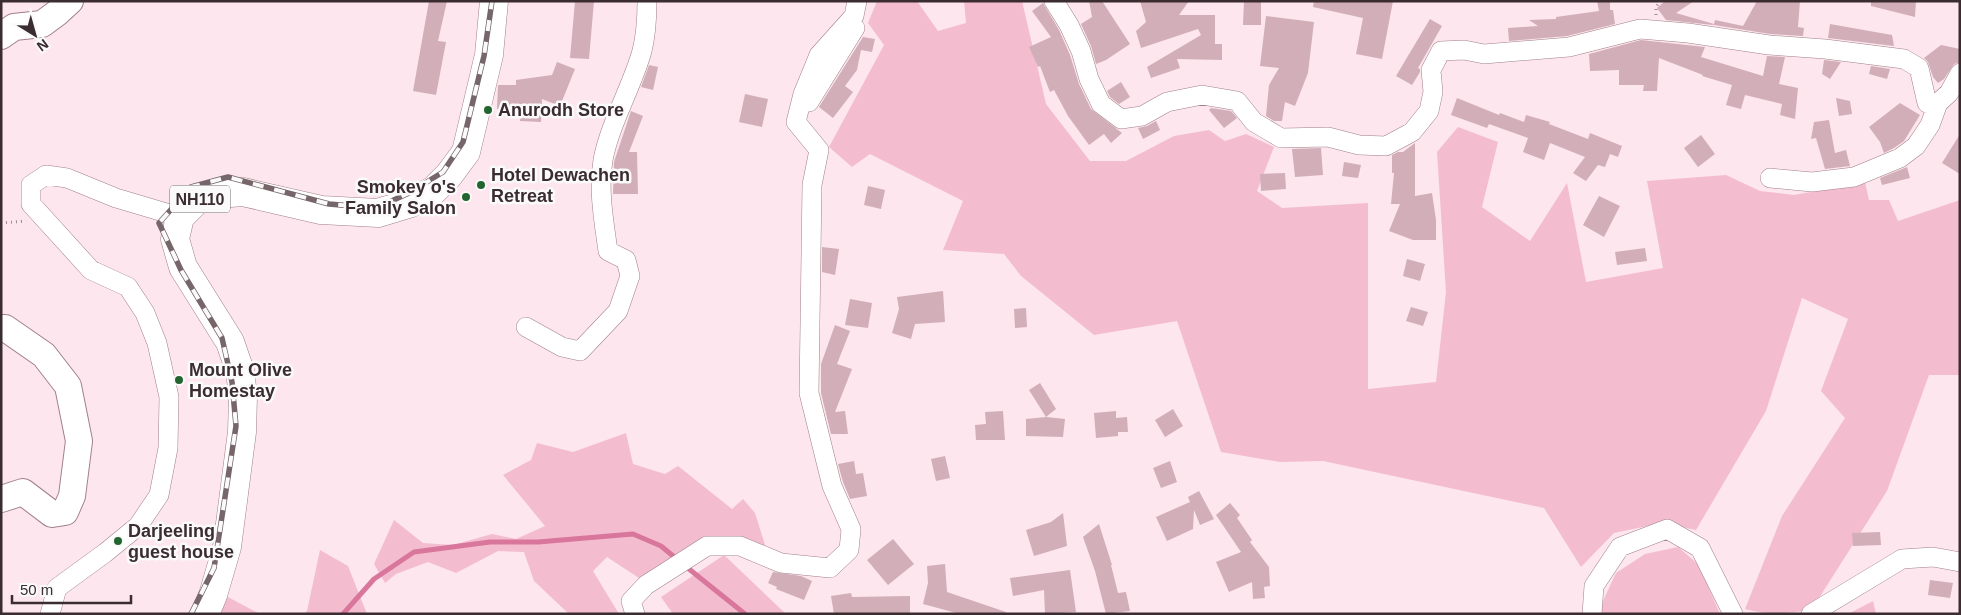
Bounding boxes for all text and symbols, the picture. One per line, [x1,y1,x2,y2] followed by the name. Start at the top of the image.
[10,10,60,60] north arrow
[34,36,52,55] text: N
[498,100,624,120] place label: Anurodh Store
[482,104,494,116] marker: Anurodh Store
[491,165,630,206] place label: Hotel Dewachen Retreat
[345,177,456,218] place label: Smokey o's Family Salon
[475,179,487,191] marker: Hotel Dewachen Retreat
[170,185,230,212] road number: NH110
[460,191,472,203] marker: Smokey o's Family Salon
[189,360,292,401] place label: Mount Olive Homestay
[173,374,185,386] marker: Mount Olive Homestay
[128,521,234,562] place label: Darjeeling guest house
[112,535,124,547] marker: Darjeeling guest house
[12,572,131,604] scale bar
[20,581,53,598] text: 50 m

